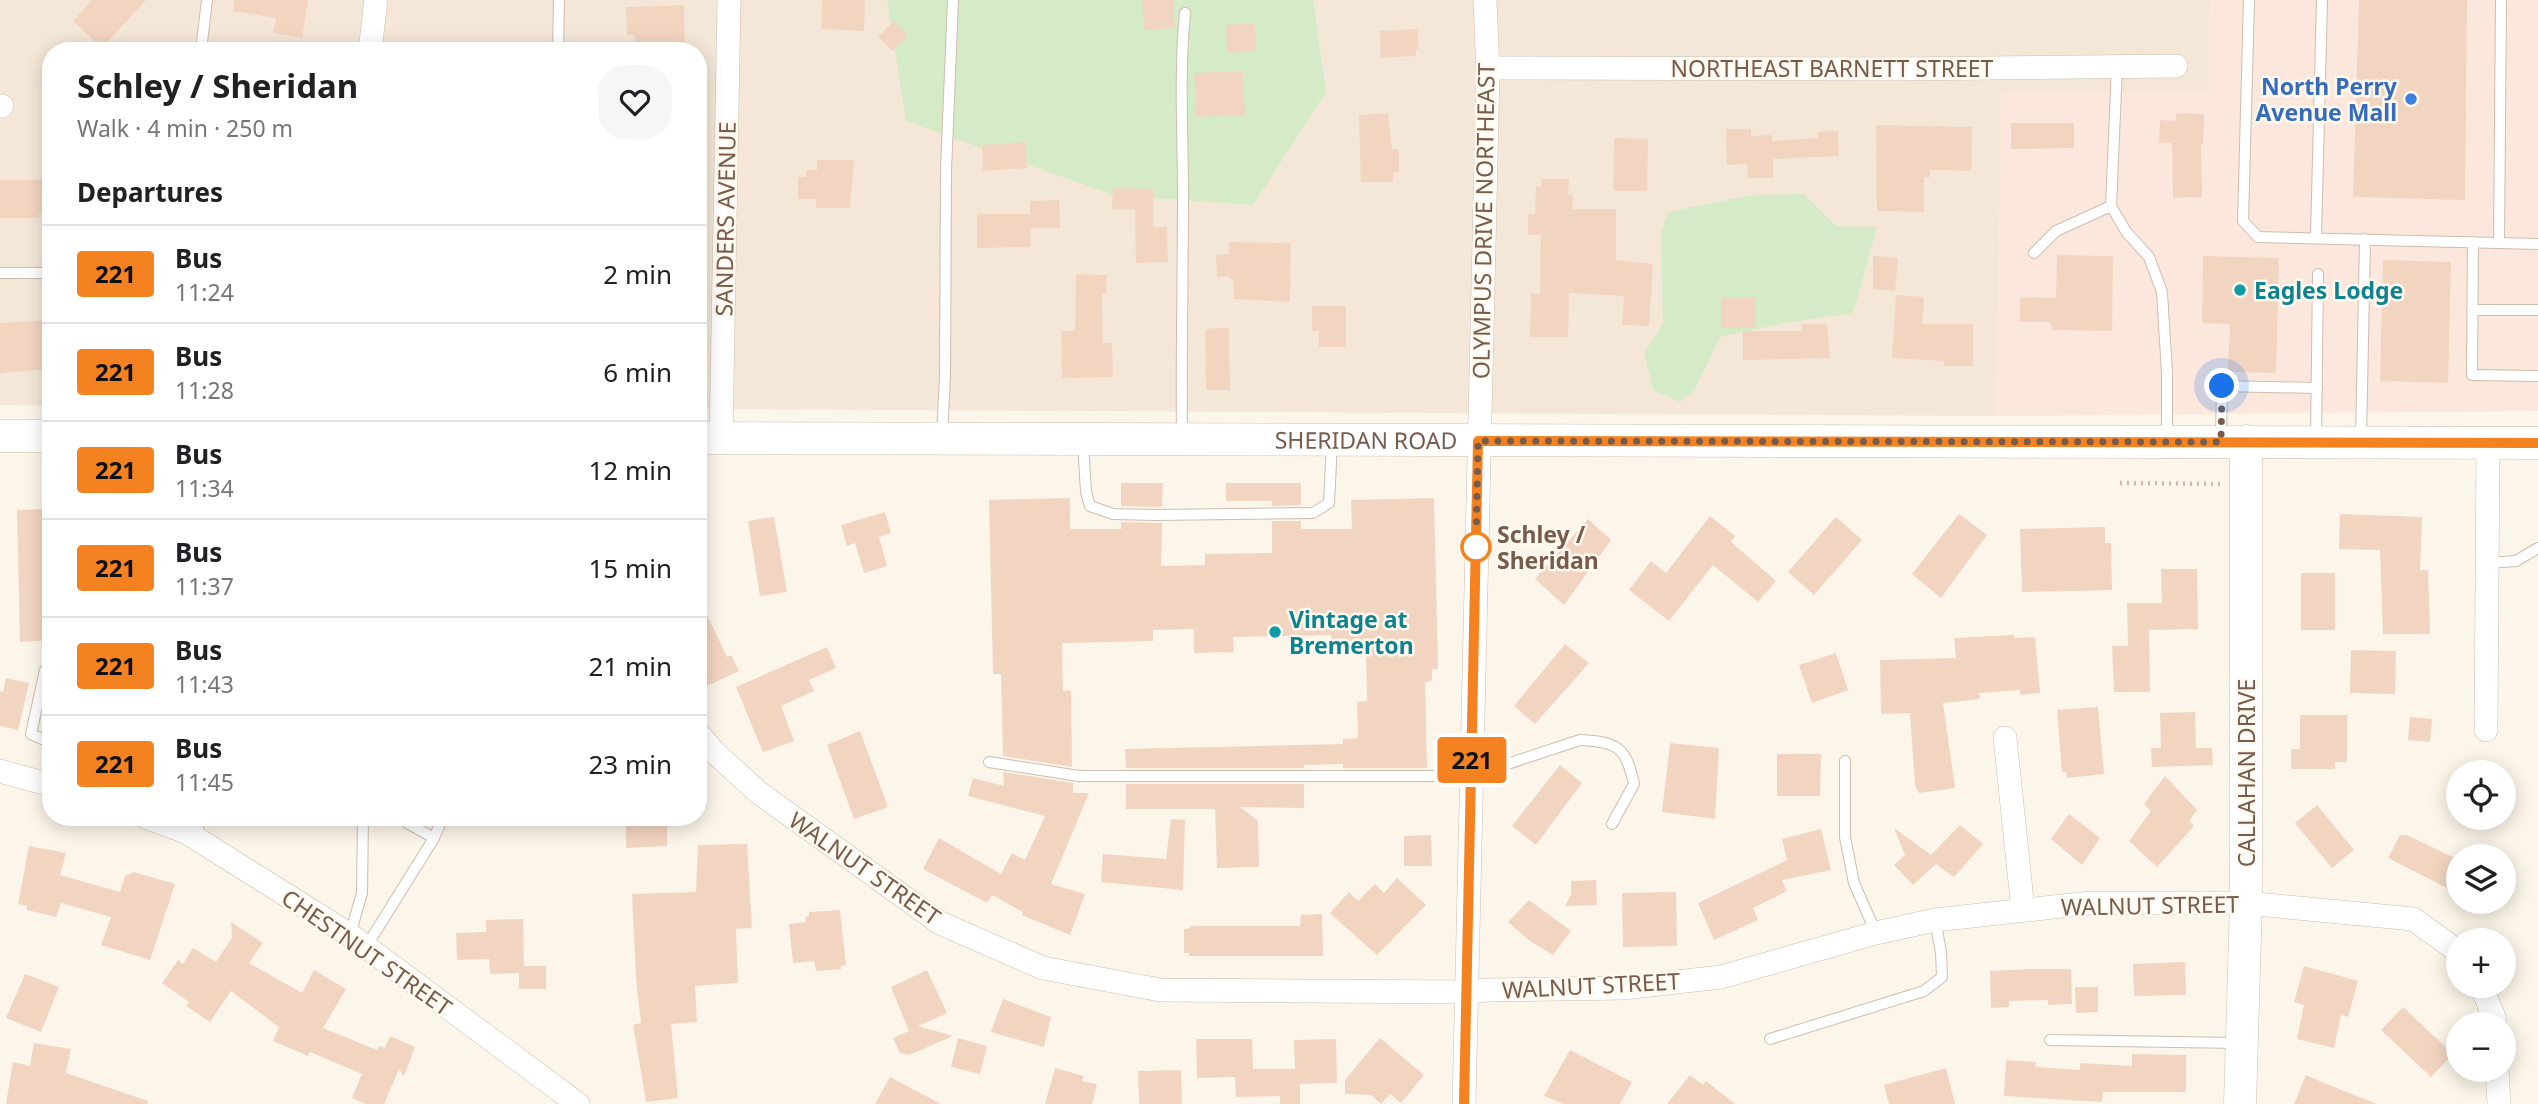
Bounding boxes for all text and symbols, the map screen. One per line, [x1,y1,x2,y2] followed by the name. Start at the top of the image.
[1671,52,1994,84] street label: NORTHEAST BARNETT STREET
[1464,62,1502,379] street label: OLYMPUS DRIVE NORTHEAST
[77,63,358,108] text: Schley / Sheridan
[598,65,672,139] button: heart
[2255,70,2398,128] place label: North Perry Avenue Mall
[2403,91,2419,107] marker: North Perry Avenue Mall
[77,112,293,144] text: Walk · 4 min · 250 m
[707,121,743,317] street label: SANDERS AVENUE
[77,174,223,210] text: Departures
[175,240,222,276] text: Bus
[603,256,672,292] text: 2 min
[95,257,136,290] text: 221
[2254,274,2403,306] place label: Eagles Lodge
[175,276,234,308] text: 11:24
[2232,282,2248,298] marker: Eagles Lodge
[175,338,222,374] text: Bus
[603,354,672,390] text: 6 min
[95,355,136,388] text: 221
[2204,368,2239,403] your location
[175,374,234,406] text: 11:28
[1275,424,1457,456] street label: SHERIDAN ROAD
[175,436,222,472] text: Bus
[588,452,672,488] text: 12 min
[95,453,136,486] text: 221
[175,472,234,504] text: 11:34
[1497,518,1599,576] place label: Schley / Sheridan
[1461,532,1491,562] marker: Schley / Sheridan
[175,534,222,570] text: Bus
[588,550,672,586] text: 15 min
[95,551,136,584] text: 221
[175,570,234,602] text: 11:37
[1289,603,1414,661] place label: Vintage at Bremerton
[1267,624,1283,640] marker: Vintage at Bremerton
[175,632,222,668] text: Bus
[588,648,672,684] text: 21 min
[95,649,136,682] text: 221
[175,668,234,700] text: 11:43
[2230,679,2262,867] street label: CALLAHAN DRIVE
[175,730,222,766] text: Bus
[1432,737,1512,783] line badge: 221
[1451,743,1493,776] text: 221
[588,746,672,782] text: 23 min
[95,747,136,780] text: 221
[2446,760,2516,1082] map controls
[2446,760,2516,830] button: locate
[175,766,234,798] text: 11:45
[783,804,947,932] street label: WALNUT STREET
[2446,844,2516,914] button: layers
[276,881,459,1023] street label: CHESTNUT STREET
[2061,887,2240,923] street label: WALNUT STREET
[2446,928,2516,998] button: +
[1501,964,1681,1006] street label: WALNUT STREET
[2446,1012,2516,1082] button: −

